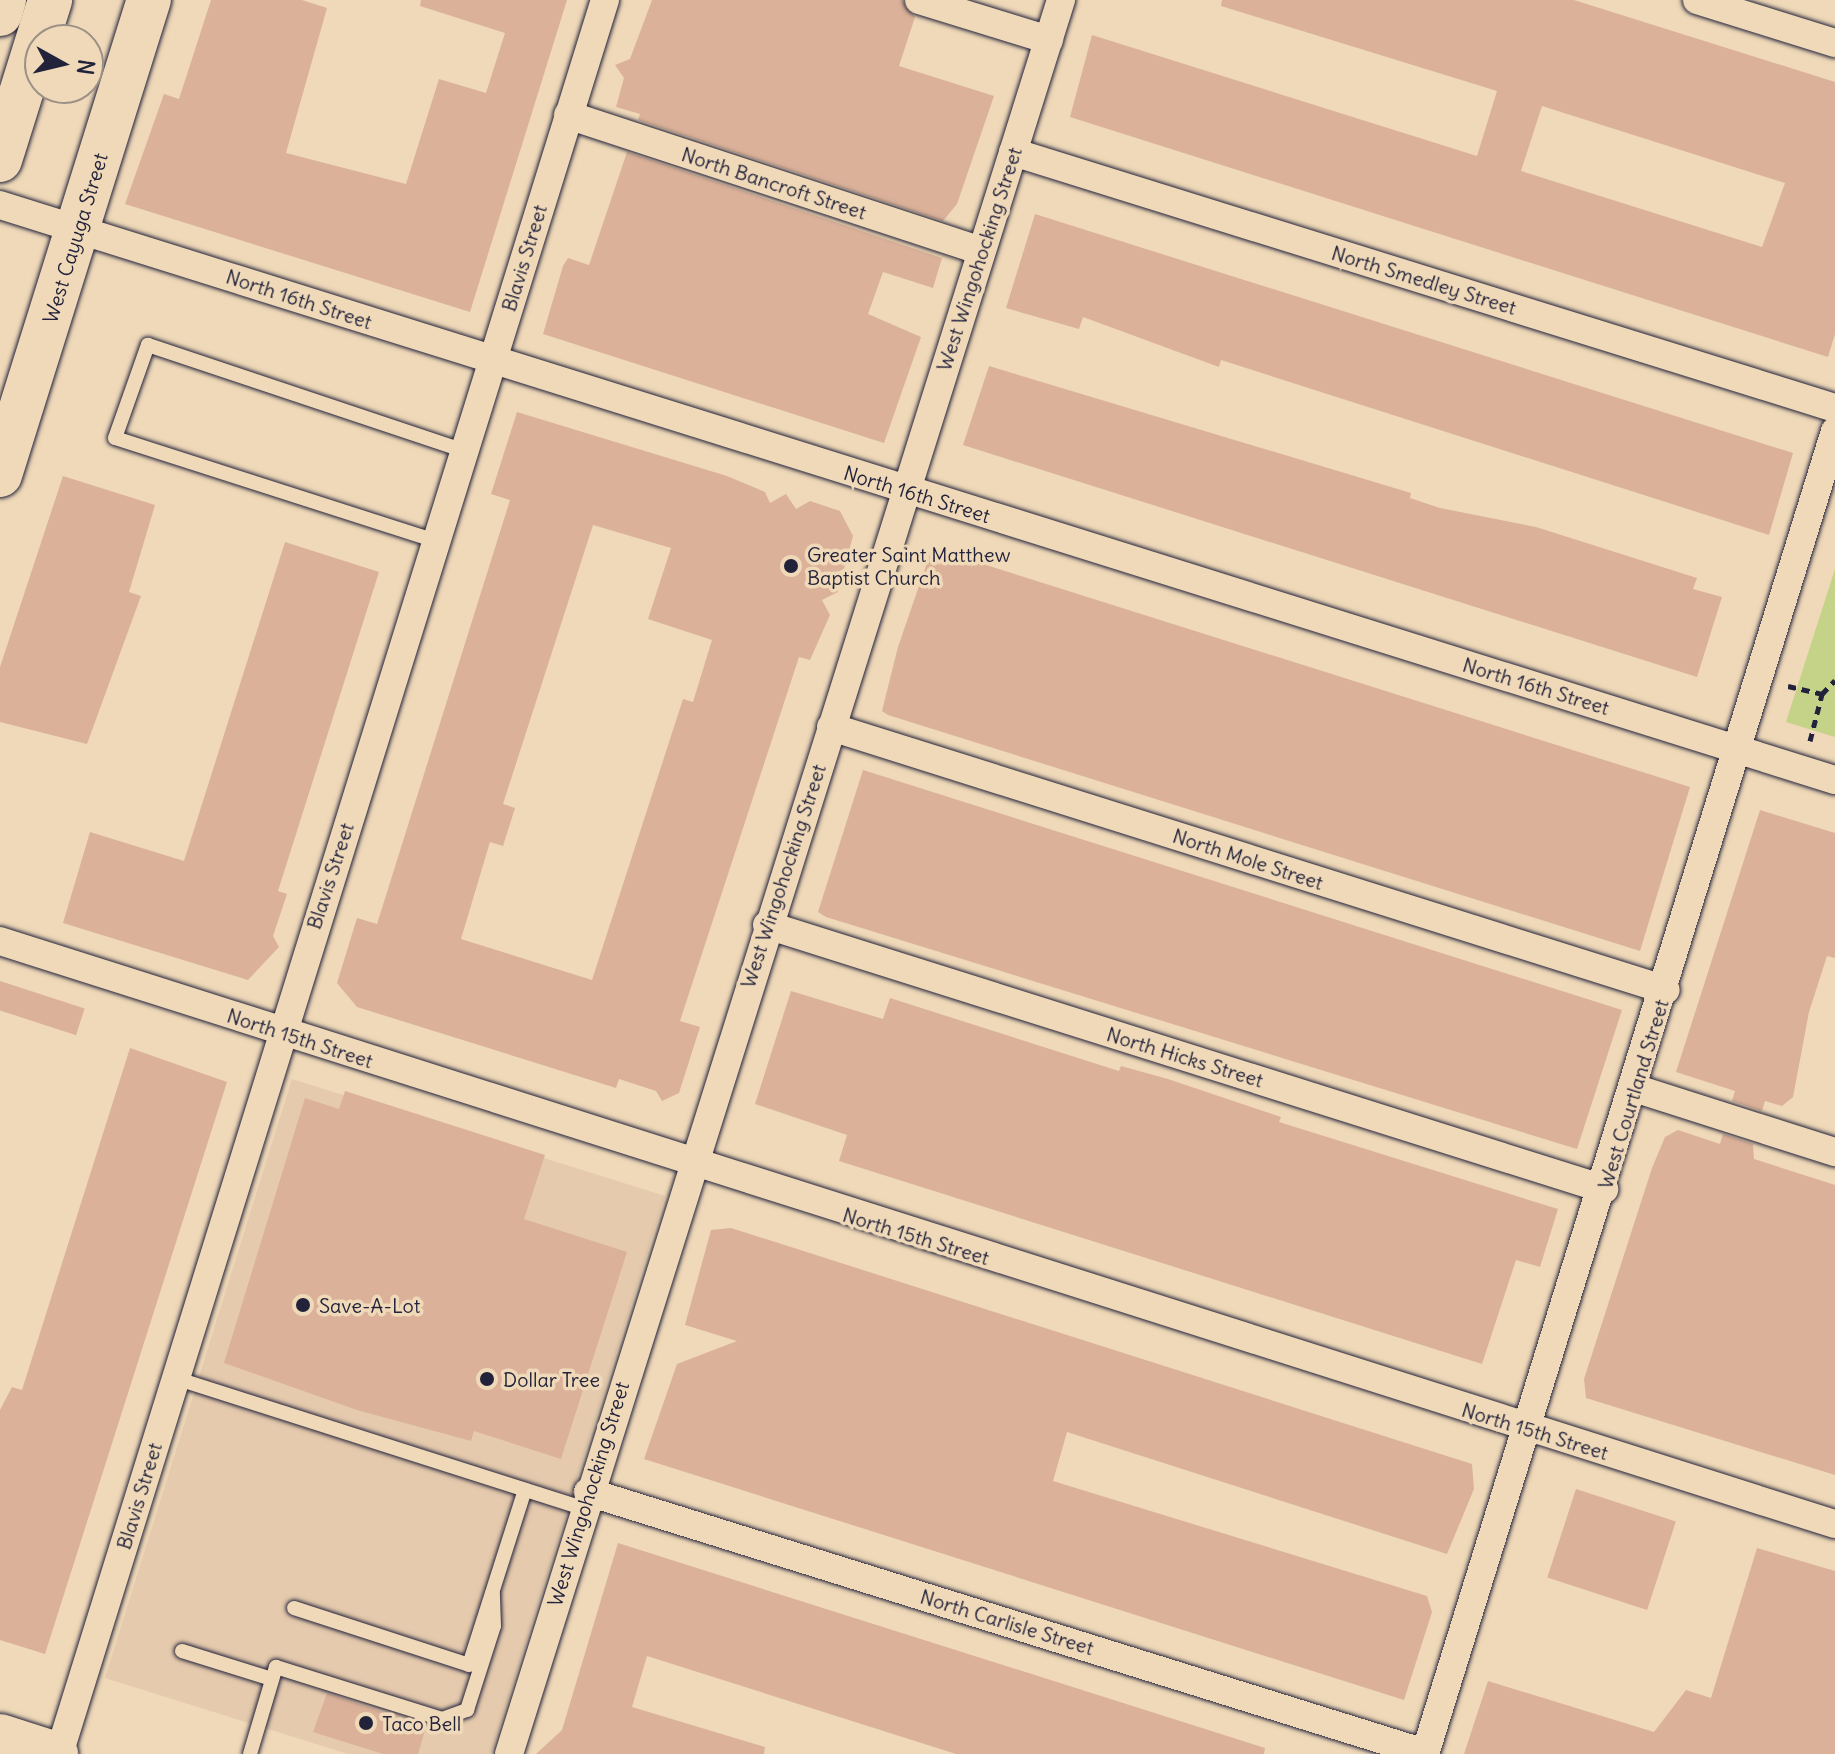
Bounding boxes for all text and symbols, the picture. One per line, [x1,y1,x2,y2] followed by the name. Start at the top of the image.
[24,24,104,104] north arrow
[71,58,101,77] text: N
[679,142,869,224] street label: North Bancroft Street
[931,144,1027,374] street label: West Wingohocking Street
[38,150,112,326] street label: West Cayuga Street
[496,202,552,314] street label: Blavis Street
[1329,240,1519,320] street label: North Smedley Street
[223,264,375,334] street label: North 16th Street
[841,460,993,528] street label: North 16th Street
[807,542,1010,589] place label: Greater Saint Matthew Baptist Church
[782,557,800,575] marker: Greater Saint Matthew Baptist Church
[1460,652,1612,720] street label: North 16th Street
[735,761,831,991] street label: West Wingohocking Street
[302,820,358,932] street label: Blavis Street
[1170,823,1326,895] street label: North Mole Street
[1593,996,1673,1192] street label: West Courtland Street
[224,1003,376,1073] street label: North 15th Street
[1104,1022,1266,1092] street label: North Hicks Street
[840,1202,992,1270] street label: North 15th Street
[319,1293,420,1317] place label: Save-A-Lot
[294,1296,312,1314] marker: Save-A-Lot
[503,1367,600,1391] place label: Dollar Tree
[478,1370,496,1388] marker: Dollar Tree
[542,1379,634,1609] street label: West Wingohocking Street
[1459,1397,1611,1465] street label: North 15th Street
[111,1440,167,1552] street label: Blavis Street
[917,1584,1097,1660] street label: North Carlisle Street
[382,1711,461,1735] place label: Taco Bell
[357,1714,375,1732] marker: Taco Bell

